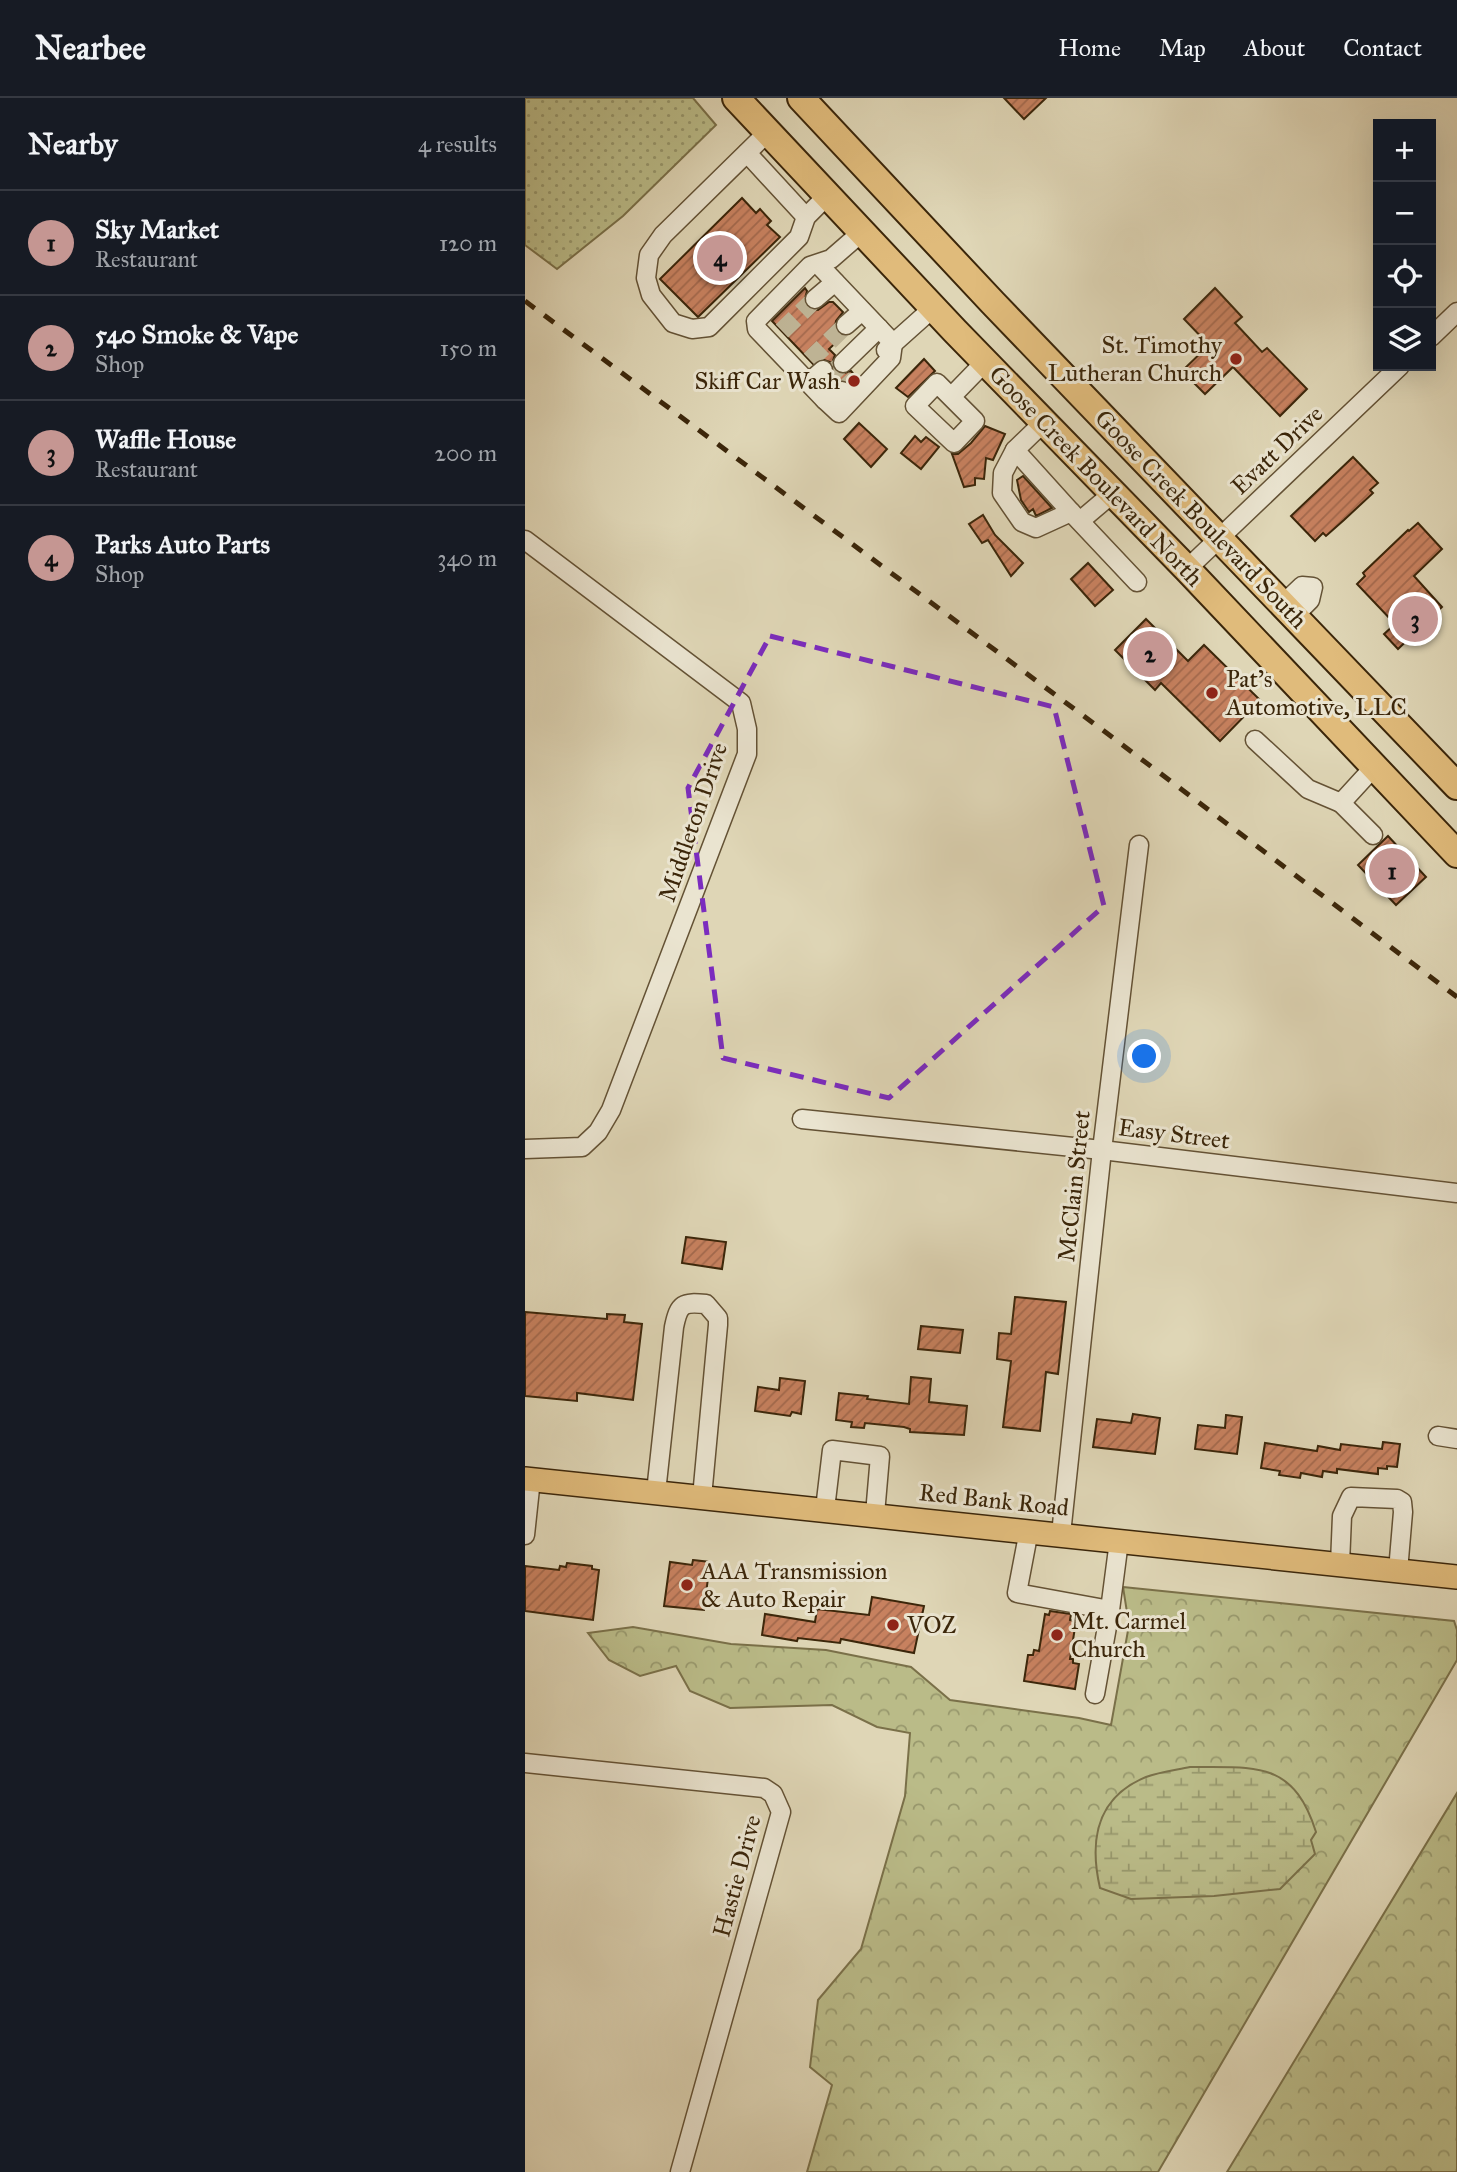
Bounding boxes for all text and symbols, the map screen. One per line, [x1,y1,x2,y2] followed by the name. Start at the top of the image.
[35,28,146,68] text: Nearbee
[1058,33,1121,63] text: Home
[1159,33,1206,63] text: Map
[1244,33,1305,63] text: About
[1343,33,1422,63] text: Contact
[1373,119,1436,371] map controls
[1373,119,1436,182] button: +
[28,126,118,162] text: Nearby
[418,130,497,158] text: 4 results
[1373,182,1436,245] button: −
[95,213,219,245] text: Sky Market
[46,229,56,257] text: 1
[439,229,497,257] text: 120 m
[697,232,743,284] pin: 4
[95,245,198,273] text: Restaurant
[1373,245,1436,308] button: locate
[1373,308,1436,371] button: layers
[95,318,298,350] text: 540 Smoke & Vape
[1048,330,1223,388] place label: St. Timothy Lutheran Church
[45,334,57,362] text: 2
[440,334,497,362] text: 150 m
[95,350,144,378] text: Shop
[1228,351,1244,367] marker: St. Timothy Lutheran Church
[983,359,1209,593] street label: Goose Creek Boulevard North
[694,366,840,396] place label: Skiff Car Wash
[846,373,862,389] marker: Skiff Car Wash
[1225,399,1329,501] street label: Evatt Drive
[1088,403,1314,635] street label: Goose Creek Boulevard South
[95,423,236,455] text: Waffle House
[46,439,56,467] text: 3
[435,439,497,467] text: 200 m
[95,455,198,483] text: Restaurant
[95,528,270,560] text: Parks Auto Parts
[45,544,57,572] text: 4
[437,544,497,572] text: 340 m
[95,560,144,588] text: Shop
[1392,593,1438,645] pin: 3
[1127,628,1173,680] pin: 2
[1225,664,1407,722] place label: Pat's Automotive, LLC
[1204,685,1220,701] marker: Pat's Automotive, LLC
[652,739,734,905] street label: Middleton Drive
[1369,845,1415,897] pin: 1
[1127,1039,1161,1073] your location
[1051,1108,1097,1263] street label: McClain Street
[1117,1112,1232,1156] street label: Easy Street
[918,1477,1070,1523] street label: Red Bank Road
[700,1556,887,1614] place label: AAA Transmission & Auto Repair
[679,1577,695,1593] marker: AAA Transmission & Auto Repair
[1071,1606,1187,1664] place label: Mt. Carmel Church
[906,1610,957,1640] place label: VOZ
[885,1617,901,1633] marker: VOZ
[1049,1627,1065,1643] marker: Mt. Carmel Church
[706,1812,768,1940] street label: Hastie Drive

